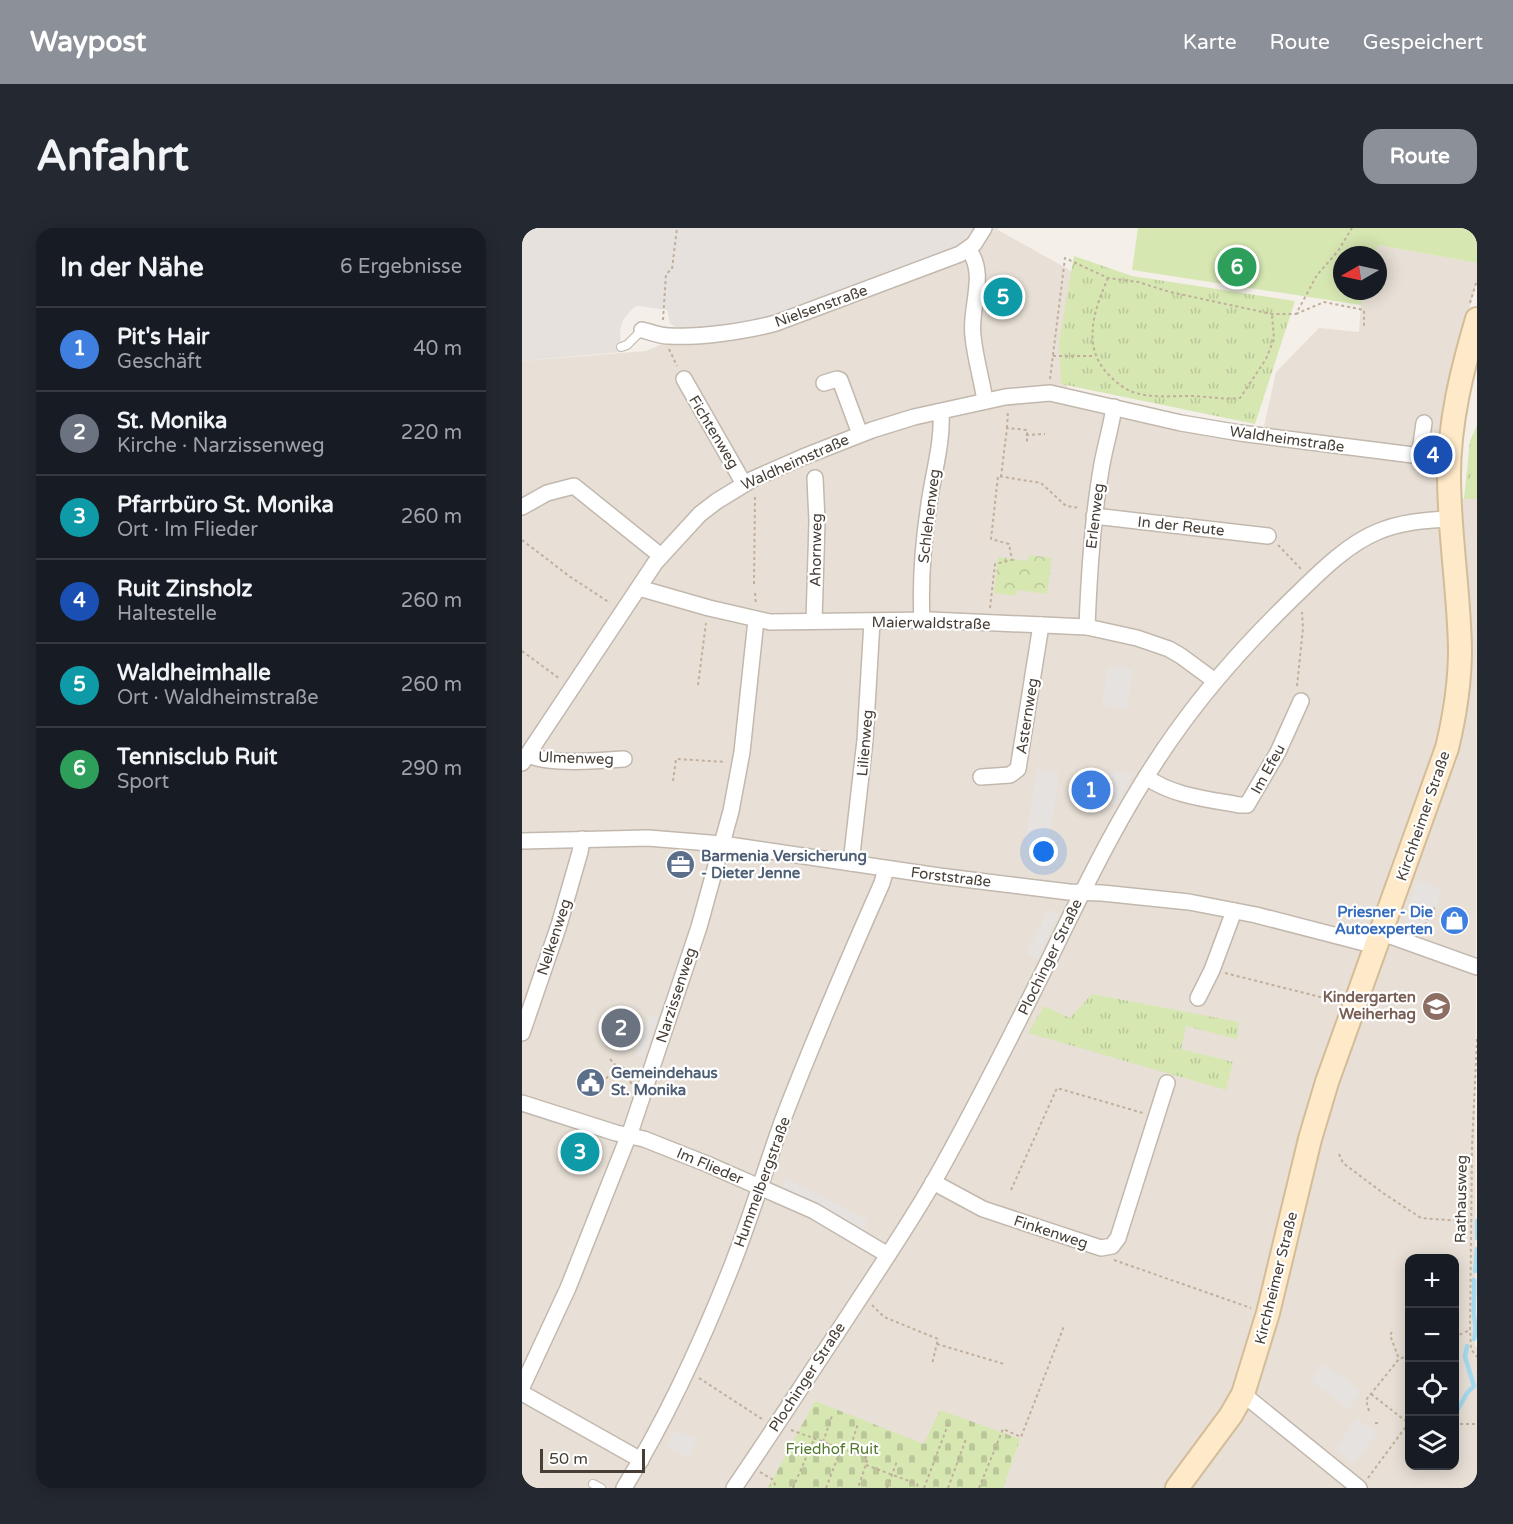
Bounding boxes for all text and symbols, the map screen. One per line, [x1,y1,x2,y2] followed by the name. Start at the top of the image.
[30,25,146,59] text: Waypost
[1183,30,1237,55] text: Karte
[1270,30,1330,55] text: Route
[1363,30,1483,55] text: Gespeichert
[1363,129,1477,184] button: Route
[36,131,189,182] text: Anfahrt
[1218,244,1256,290] pin: 6
[1333,246,1387,300] north arrow
[60,252,204,283] text: In der Nähe
[340,255,462,279] text: 6 Ergebnisse
[984,274,1022,320] pin: 5
[772,281,870,331] street label: Nielsenstraße
[117,324,210,350] text: Pit's Hair
[73,337,86,361] text: 1
[413,337,462,361] text: 40 m
[117,350,202,374] text: Geschäft
[685,392,743,472] street label: Fichtenweg
[117,408,227,434] text: St. Monika
[73,421,86,445] text: 2
[401,421,462,445] text: 220 m
[1228,422,1346,456] street label: Waldheimstraße
[738,430,852,494] street label: Waldheimstraße
[1414,432,1452,478] pin: 4
[117,434,325,458] text: Kirche · Narzissenweg
[914,468,944,564] street label: Schlehenweg
[1082,482,1108,550] street label: Erlenweg
[117,492,334,518] text: Pfarrbüro St. Monika
[73,505,86,529] text: 3
[401,505,462,529] text: 260 m
[1137,512,1225,540] street label: In der Reute
[806,513,826,587] street label: Ahornweg
[117,518,258,542] text: Ort · Im Flieder
[117,576,252,602] text: Ruit Zinsholz
[73,589,86,613] text: 4
[401,589,462,613] text: 260 m
[117,602,217,626] text: Haltestelle
[871,613,991,633] street label: Maierwaldstraße
[117,660,271,686] text: Waldheimhalle
[73,673,86,697] text: 5
[401,673,462,697] text: 260 m
[1012,677,1042,755] street label: Asternweg
[117,686,319,710] text: Ort · Waldheimstraße
[853,709,877,777] street label: Lilienweg
[1247,741,1289,797] street label: Im Efeu
[117,744,277,770] text: Tennisclub Ruit
[538,748,614,768] street label: Ulmenweg
[1392,749,1454,883] street label: Kirchheimer Straße
[73,757,86,781] text: 6
[401,757,462,781] text: 290 m
[1072,768,1110,812] pin: 1
[117,770,169,794] text: Sport
[1029,837,1058,866] your location
[701,847,867,882] place label: Barmenia Versicherung - Dieter Jenne
[664,849,696,881] office icon: Barmenia Versicherung - Dieter Jenne
[910,863,992,891] street label: Forststraße
[533,896,575,978] street label: Nelkenweg
[1014,896,1086,1018] street label: Plochinger Straße
[1335,903,1434,939] place label: Priesner - Die Autoexperten
[1438,905,1470,937] shop icon: Priesner - Die Autoexperten
[652,945,700,1045] street label: Narzissenweg
[1323,988,1416,1024] place label: Kindergarten Weiherhag
[1421,990,1453,1022] school or university icon: Kindergarten Weiherhag
[602,1006,640,1050] pin: 2
[611,1064,718,1099] place label: Gemeindehaus St. Monika
[574,1066,606,1098] public building icon: Gemeindehaus St. Monika
[730,1114,794,1250] street label: Hummelbergstraße
[560,1130,600,1174] pin: 3
[674,1144,746,1188] street label: Im Flieder
[1451,1155,1471,1243] street label: Rathausweg
[1251,1210,1301,1346] street label: Kirchheimer Straße
[1012,1212,1090,1252] street label: Finkenweg
[1405,1254,1459,1470] map controls
[1405,1254,1459,1308] button: +
[1405,1308,1459,1362] button: −
[765,1319,849,1435] street label: Plochinger Straße
[1405,1362,1459,1416] button: locate
[1405,1416,1459,1470] button: layers
[785,1440,879,1458] park label: Friedhof Ruit
[540,1446,645,1474] scale bar
[549,1449,588,1469] text: 50 m

